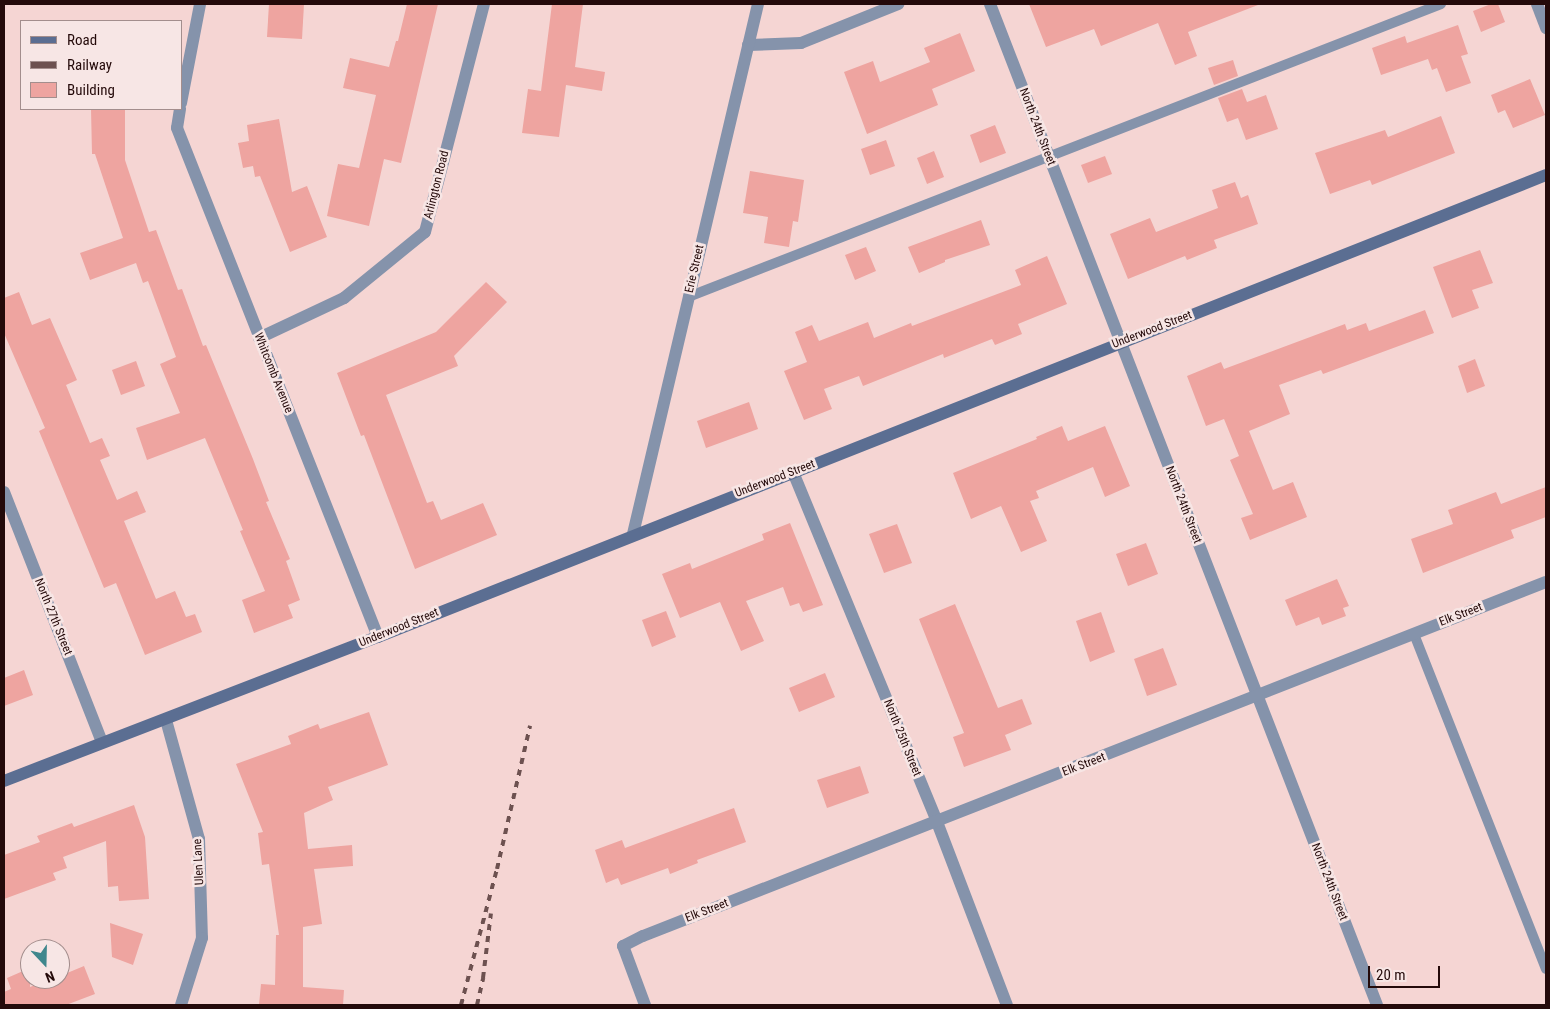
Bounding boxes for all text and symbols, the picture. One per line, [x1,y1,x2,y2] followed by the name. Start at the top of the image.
[20,20,182,110] legend
[67,31,97,49] text: Road
[67,56,112,74] text: Railway
[67,81,115,99] text: Building
[1016,86,1058,168] street label: North 24th Street
[422,149,452,221] street label: Arlington Road
[682,244,708,294] street label: Erie Street
[1110,308,1194,352] street label: Underwood Street
[250,331,296,415] street label: Whitcomb Avenue
[733,457,817,501] street label: Underwood Street
[1162,464,1204,546] street label: North 24th Street
[31,576,75,658] street label: North 27th Street
[1437,600,1485,630] street label: Elk Street
[357,605,441,651] street label: Underwood Street
[880,697,924,779] street label: North 25th Street
[1060,750,1108,780] street label: Elk Street
[191,838,207,886] street label: Ulen Lane
[1308,841,1350,923] street label: North 24th Street
[683,896,731,926] street label: Elk Street
[20,939,70,989] north arrow
[1370,956,1442,988] scale bar
[1376,966,1406,984] text: 20 m
[43,968,57,986] text: N

